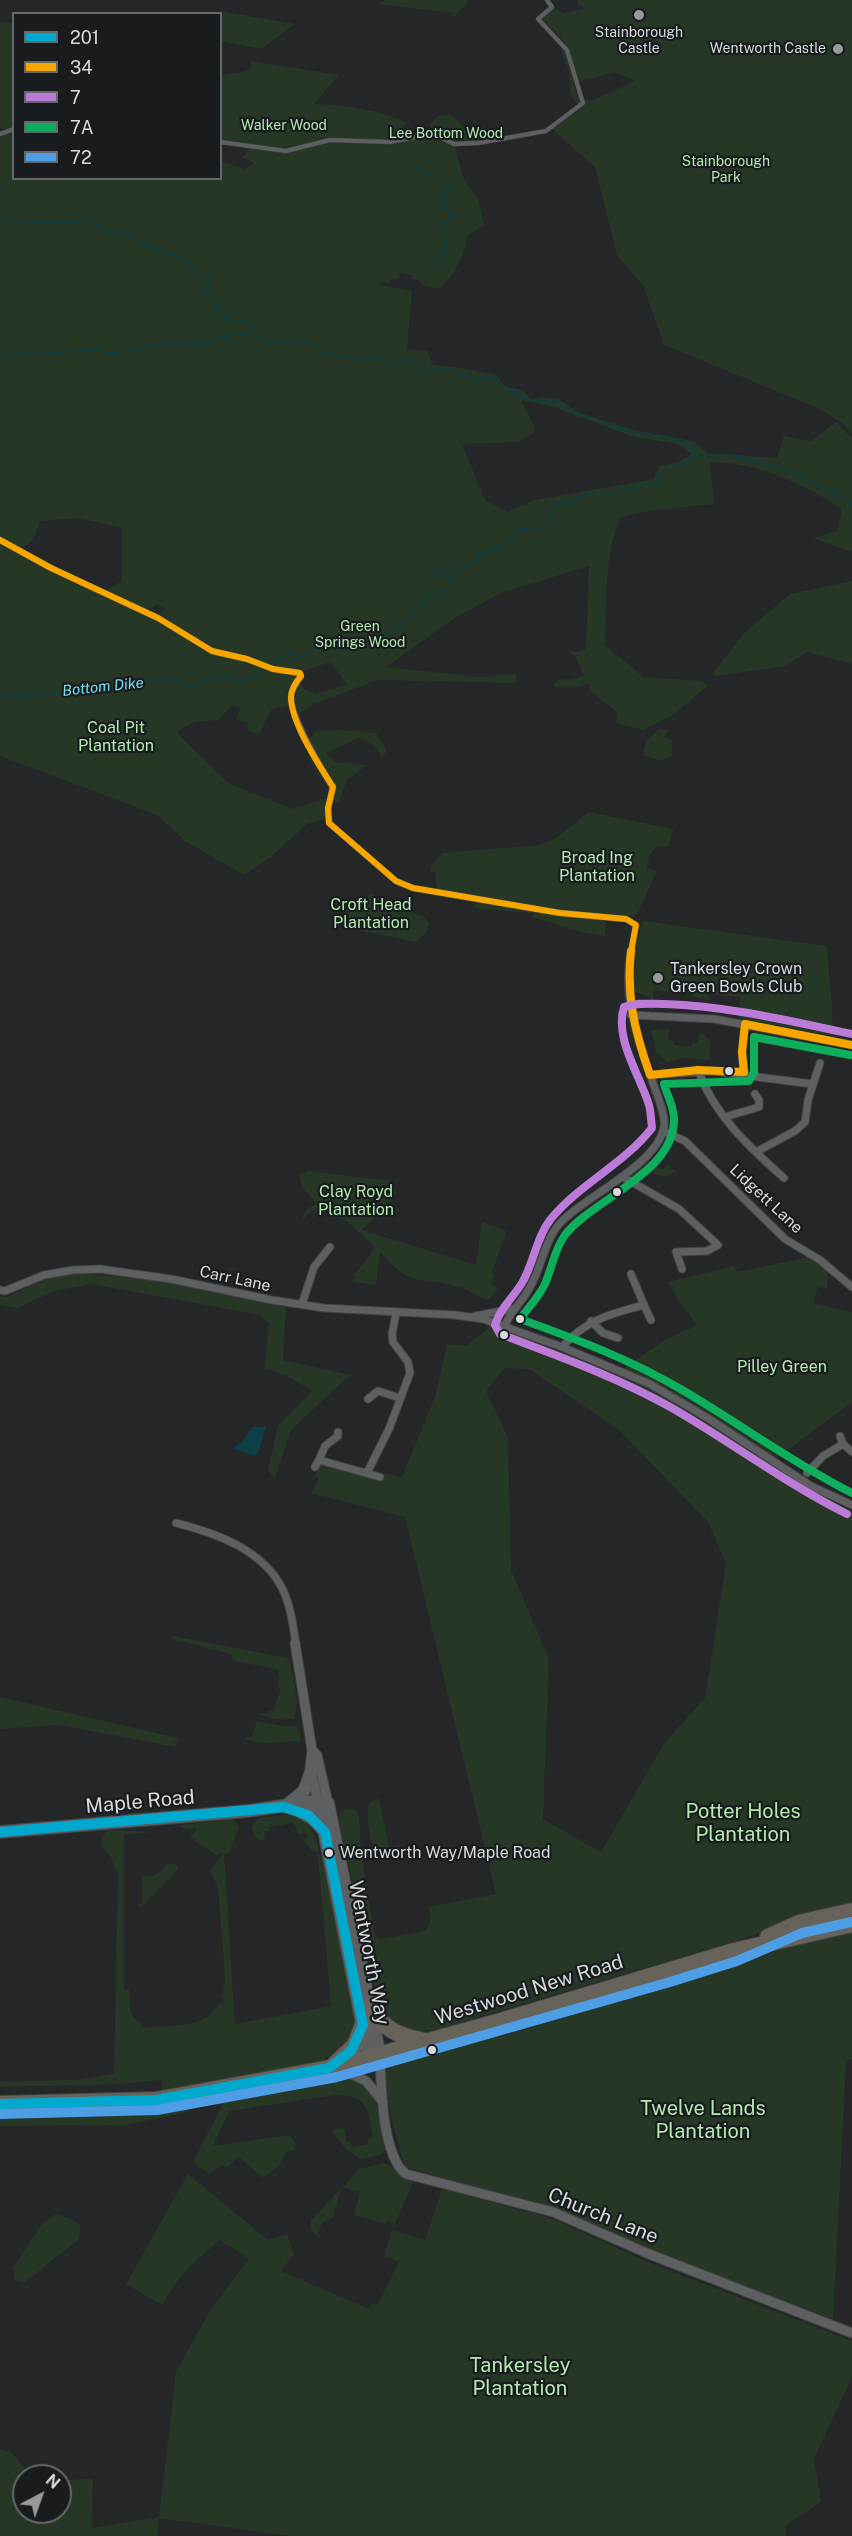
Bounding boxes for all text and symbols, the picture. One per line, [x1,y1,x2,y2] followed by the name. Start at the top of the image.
[632,8,646,22] marker: Stainborough Castle
[12,12,222,180] legend
[595,25,683,57] place label: Stainborough Castle
[70,27,99,48] text: 201
[710,41,826,57] place label: Wentworth Castle
[831,42,845,56] marker: Wentworth Castle
[70,57,93,78] text: 34
[70,87,81,108] text: 7
[70,117,94,138] text: 7A
[241,118,327,134] park label: Walker Wood
[389,126,503,142] park label: Lee Bottom Wood
[70,147,92,168] text: 72
[682,154,770,186] park label: Stainborough Park
[315,619,405,652] park label: Green Springs Wood
[61,674,145,700] water label: Bottom Dike
[78,718,154,756] park label: Coal Pit Plantation
[559,848,635,886] park label: Broad Ing Plantation
[330,895,412,933] park label: Croft Head Plantation
[670,959,802,997] place label: Tankersley Crown Green Bowls Club
[651,971,665,985] marker: Tankersley Crown Green Bowls Club
[723,1065,735,1077] unlabelled marker
[726,1160,806,1238] street label: Lidgett Lane
[318,1182,394,1220] park label: Clay Royd Plantation
[611,1186,623,1198] unlabelled marker
[198,1262,272,1296] street label: Carr Lane
[514,1313,526,1325] unlabelled marker
[498,1329,510,1341] unlabelled marker
[737,1357,827,1377] park label: Pilley Green
[84,1785,196,1819] street label: Maple Road
[685,1800,801,1847] park label: Potter Holes Plantation
[340,1843,551,1863] place label: Wentworth Way/Maple Road
[323,1847,335,1859] marker: Wentworth Way/Maple Road
[343,1879,395,2027] street label: Wentworth Way
[432,1950,626,2030] street label: Westwood New Road
[426,2044,438,2056] unlabelled marker
[640,2097,766,2144] park label: Twelve Lands Plantation
[544,2183,662,2249] street label: Church Lane
[470,2354,570,2401] park label: Tankersley Plantation
[12,2464,72,2524] north arrow
[42,2470,64,2493] text: N

